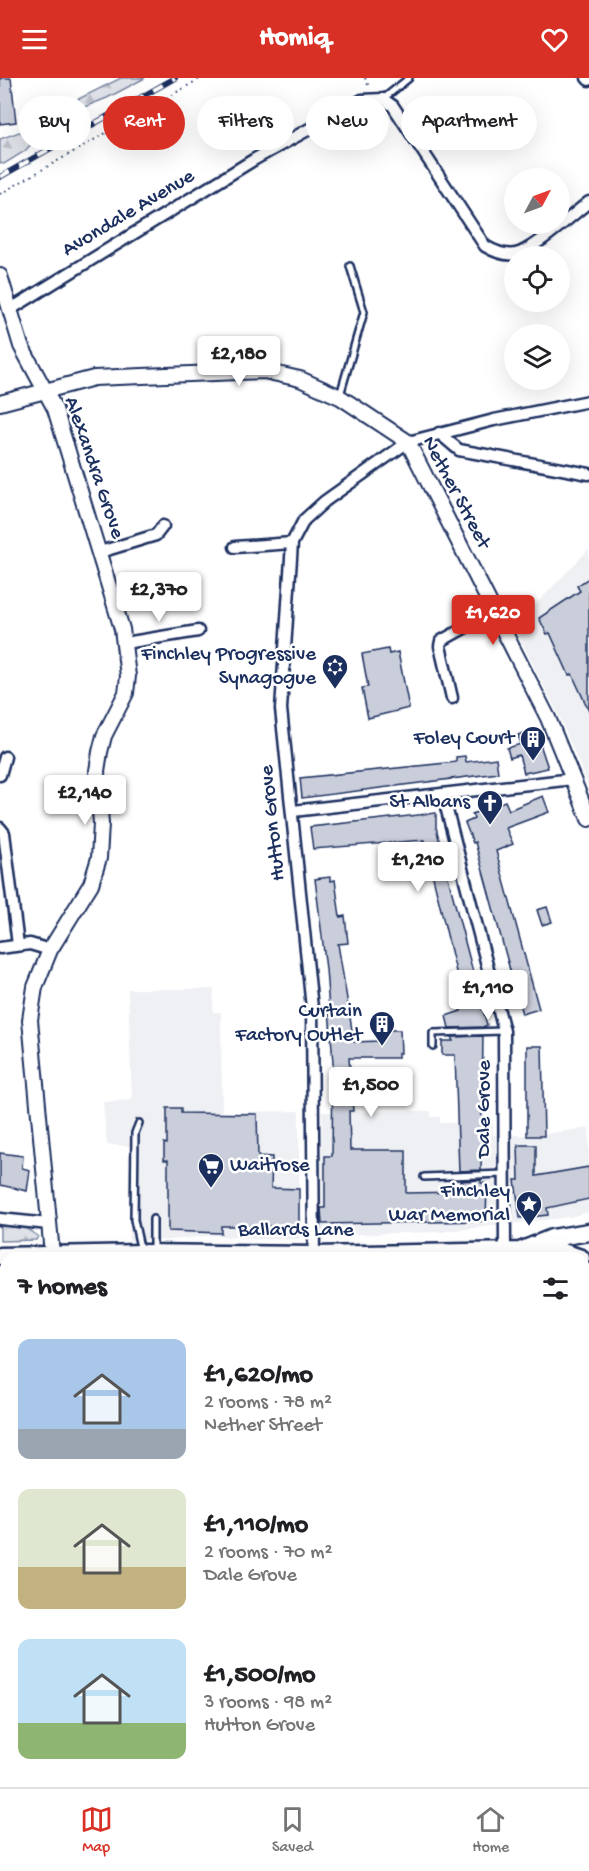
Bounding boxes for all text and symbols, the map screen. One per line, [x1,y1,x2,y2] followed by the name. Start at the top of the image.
[18,23,51,56] icon: menu
[259,23,330,55] text: Homiq
[538,23,571,56] icon: heart
[18,96,91,150] chip: Buy
[103,96,185,150] chip: Rent
[197,96,294,150] chip: Filters
[306,96,389,150] chip: New
[401,96,537,150] chip: Apartment
[58,164,201,263] street label: Avondale Avenue
[504,168,570,234] north arrow
[504,168,570,390] map controls
[504,246,570,312] button: locate
[504,324,570,390] button: layers
[190,336,288,387] pin: £2,180
[211,344,267,367] text: £2,180
[57,394,129,543] street label: Alexandra Grove
[415,433,496,556] street label: Nether Street
[110,572,208,623] pin: £2,370
[130,580,188,603] text: £2,370
[444,595,542,646] pin: £1,620
[466,603,520,626] text: £1,620
[140,643,317,692] place label: Finchley Progressive Synagogue
[320,652,350,690] synagogue icon: Finchley Progressive Synagogue
[518,724,548,762] building icon: Foley Court
[412,727,516,752] place label: Foley Court
[255,763,293,882] street label: Hutton Grove
[36,775,134,826] pin: £2,140
[58,783,112,806] text: £2,140
[475,788,505,826] church icon: St Albans
[389,791,471,816] place label: St Albans
[369,842,467,893] pin: £1,210
[392,850,444,873] text: £1,210
[439,970,537,1021] pin: £1,110
[463,978,513,1001] text: £1,110
[234,1000,364,1049] place label: Curtain Factory Outlet
[367,1009,397,1047] building icon: Curtain Factory Outlet
[473,1059,498,1160] street label: Dale Grove
[322,1067,420,1118] pin: £1,500
[343,1075,399,1098] text: £1,500
[196,1151,226,1189] supermarket icon: Waitrose
[230,1154,311,1179] place label: Waitrose
[389,1180,510,1229] place label: Finchley War Memorial
[514,1189,544,1227] place icon: Finchley War Memorial
[237,1219,355,1244] street label: Ballards Lane
[539,1272,572,1305] icon: filters
[18,1273,107,1304] text: 7 homes
[204,1361,313,1392] text: £1,620/mo
[66,1363,138,1435] icon: home
[204,1392,332,1415] text: 2 rooms · 78 m²
[204,1415,322,1438] text: Nether Street
[204,1511,308,1542] text: £1,110/mo
[66,1513,138,1585] icon: home
[204,1542,332,1565] text: 2 rooms · 70 m²
[204,1565,297,1588] text: Dale Grove
[204,1661,316,1692] text: £1,500/mo
[66,1663,138,1735] icon: home
[204,1692,332,1715] text: 3 rooms · 98 m²
[204,1715,315,1738] text: Hutton Grove
[80,1803,113,1858] tab: Map
[272,1803,313,1858] tab: Saved
[472,1803,509,1858] tab: Home

